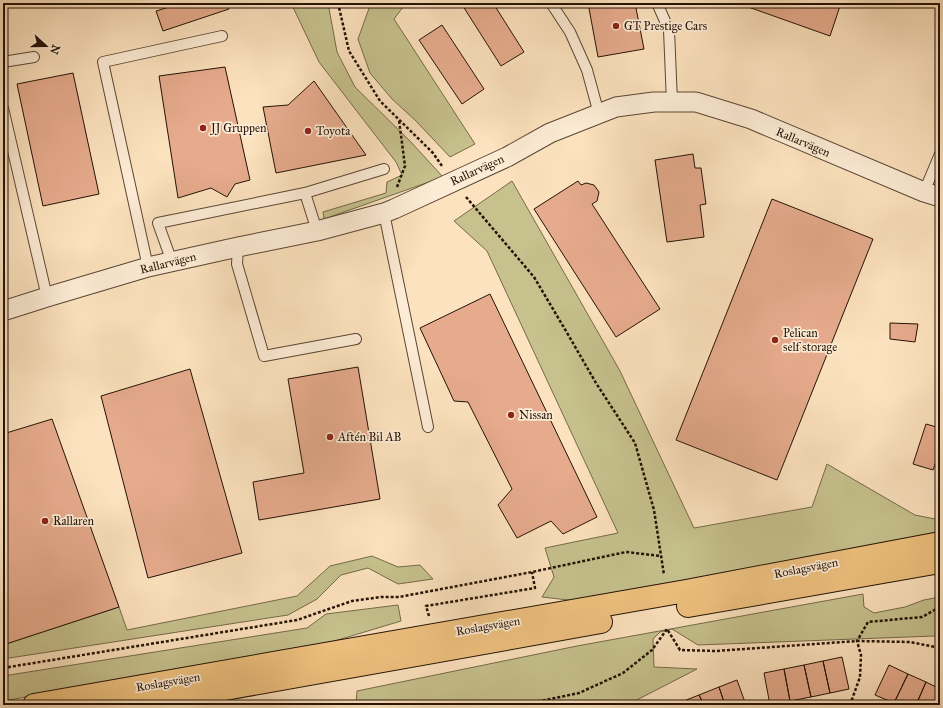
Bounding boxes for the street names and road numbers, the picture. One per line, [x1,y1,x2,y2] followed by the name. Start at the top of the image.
[773,124,833,161] street label: Rallarvägen
[448,151,507,189] street label: Rallarvägen
[138,249,198,278] street label: Rallarvägen
[773,555,840,582] street label: Roslagsvägen
[455,613,522,640] street label: Roslagsvägen
[135,669,202,696] street label: Roslagsvägen

